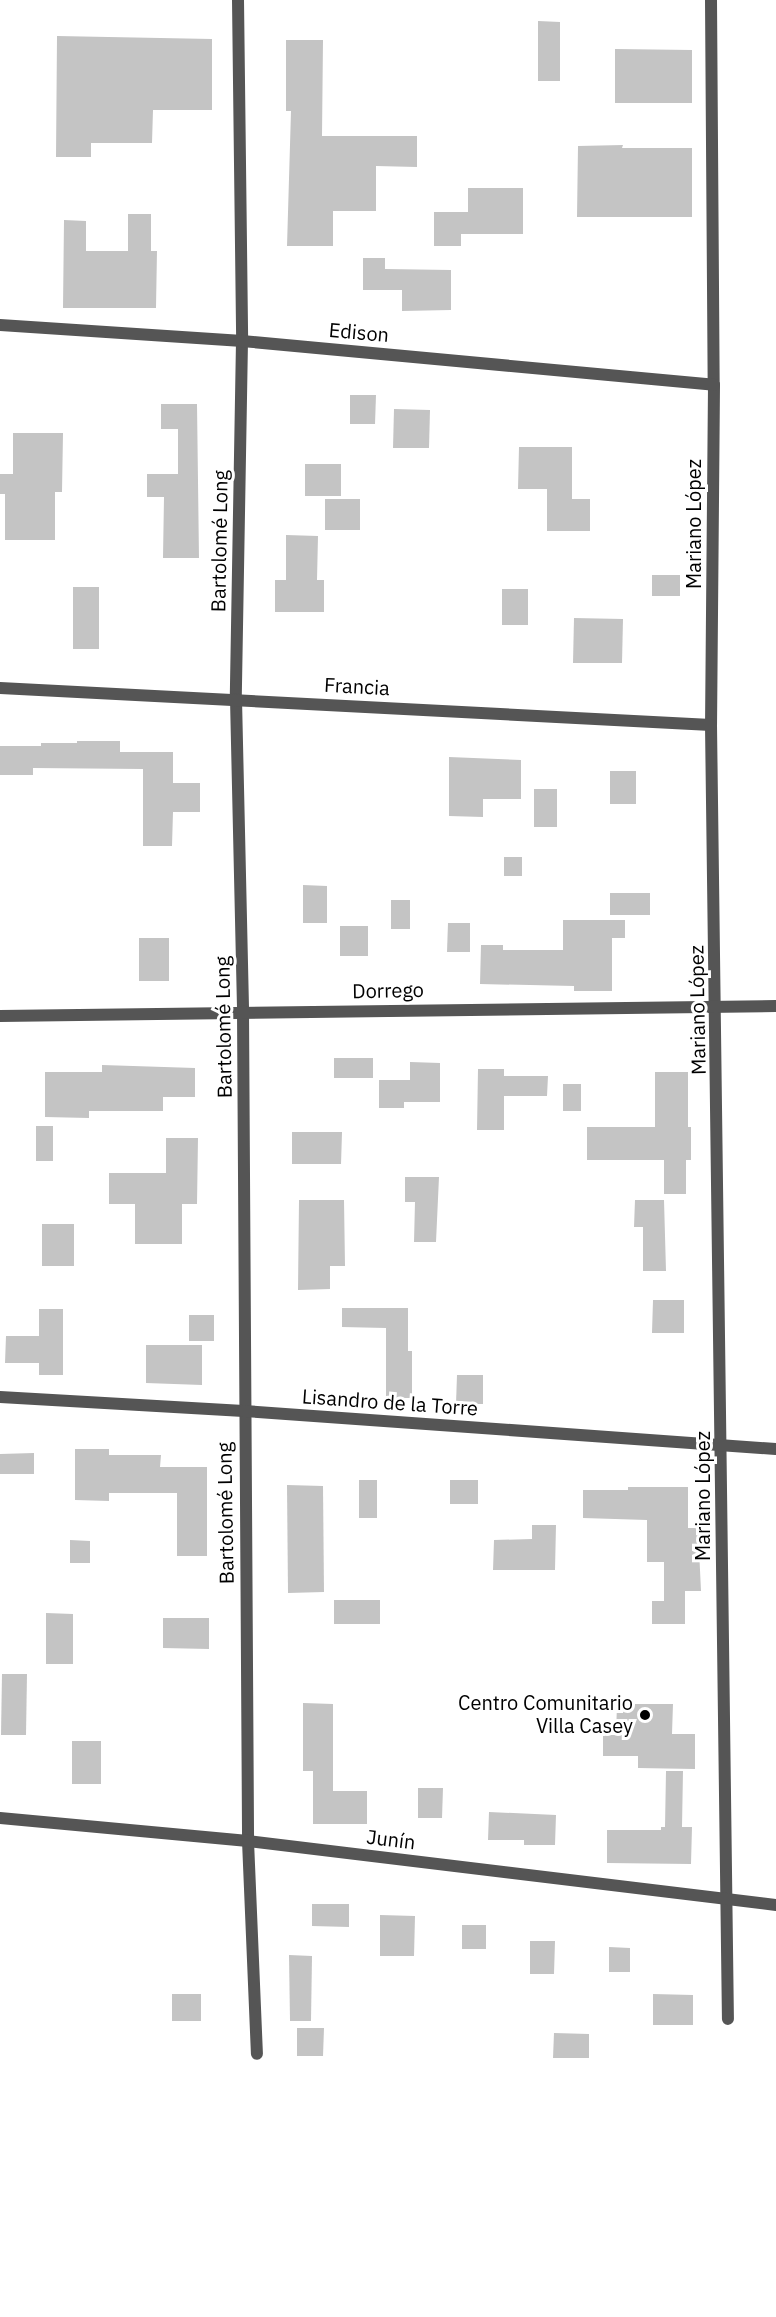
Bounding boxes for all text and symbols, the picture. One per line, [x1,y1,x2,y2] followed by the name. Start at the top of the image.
[328,317,390,347] street label: Edison
[681,459,705,589] street label: Mariano López
[206,470,232,612] street label: Bartolomé Long
[324,672,390,700] street label: Francia
[684,945,710,1075] street label: Mariano López
[210,956,236,1098] street label: Bartolomé Long
[352,977,424,1003] street label: Dorrego
[301,1384,479,1420] street label: Lisandro de la Torre
[690,1431,714,1561] street label: Mariano López
[212,1442,238,1584] street label: Bartolomé Long
[458,1691,633,1738] place label: Centro Comunitario Villa Casey
[638,1708,652,1722] marker: Centro Comunitario Villa Casey
[365,1824,417,1854] street label: Junín

